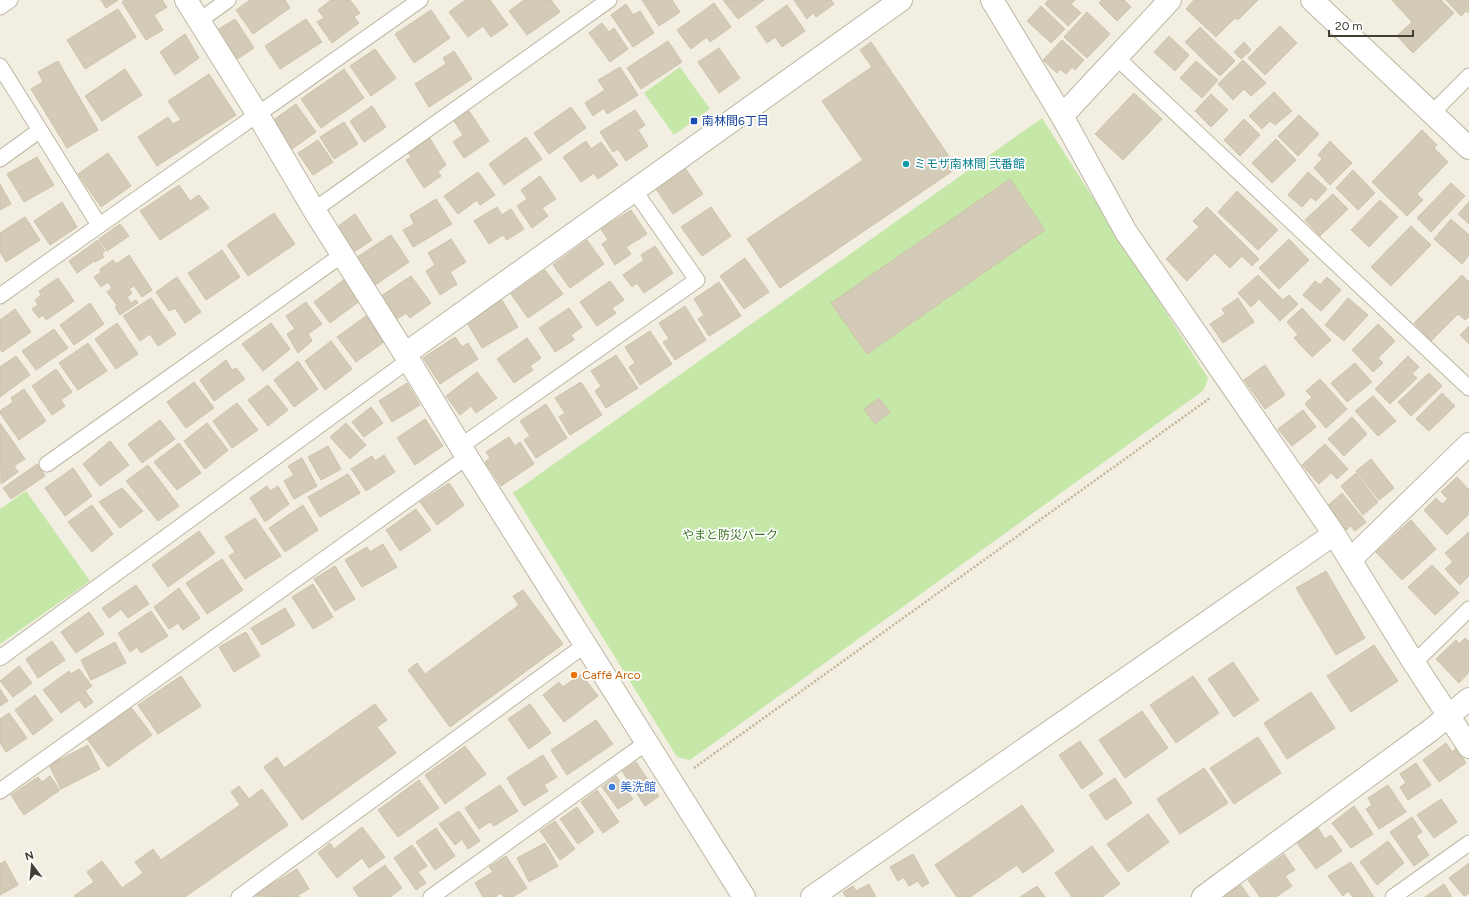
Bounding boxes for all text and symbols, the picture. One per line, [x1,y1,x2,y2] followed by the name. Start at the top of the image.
[1329,12,1413,38] scale bar
[1335,19,1363,33] text: 20 m
[702,114,769,128] place label: 南林間6丁目
[689,116,699,126] marker: 南林間6丁目
[914,157,1025,171] place label: ミモザ南林間 弐番館
[901,159,911,169] marker: ミモザ南林間 弐番館
[682,528,778,542] park label: やまと防災パーク
[582,668,641,682] place label: Caffé Arco
[569,670,579,680] marker: Caffé Arco
[620,780,656,794] place label: 美洗館
[607,782,617,792] marker: 美洗館
[12,845,52,885] north arrow
[23,848,35,863] text: N

